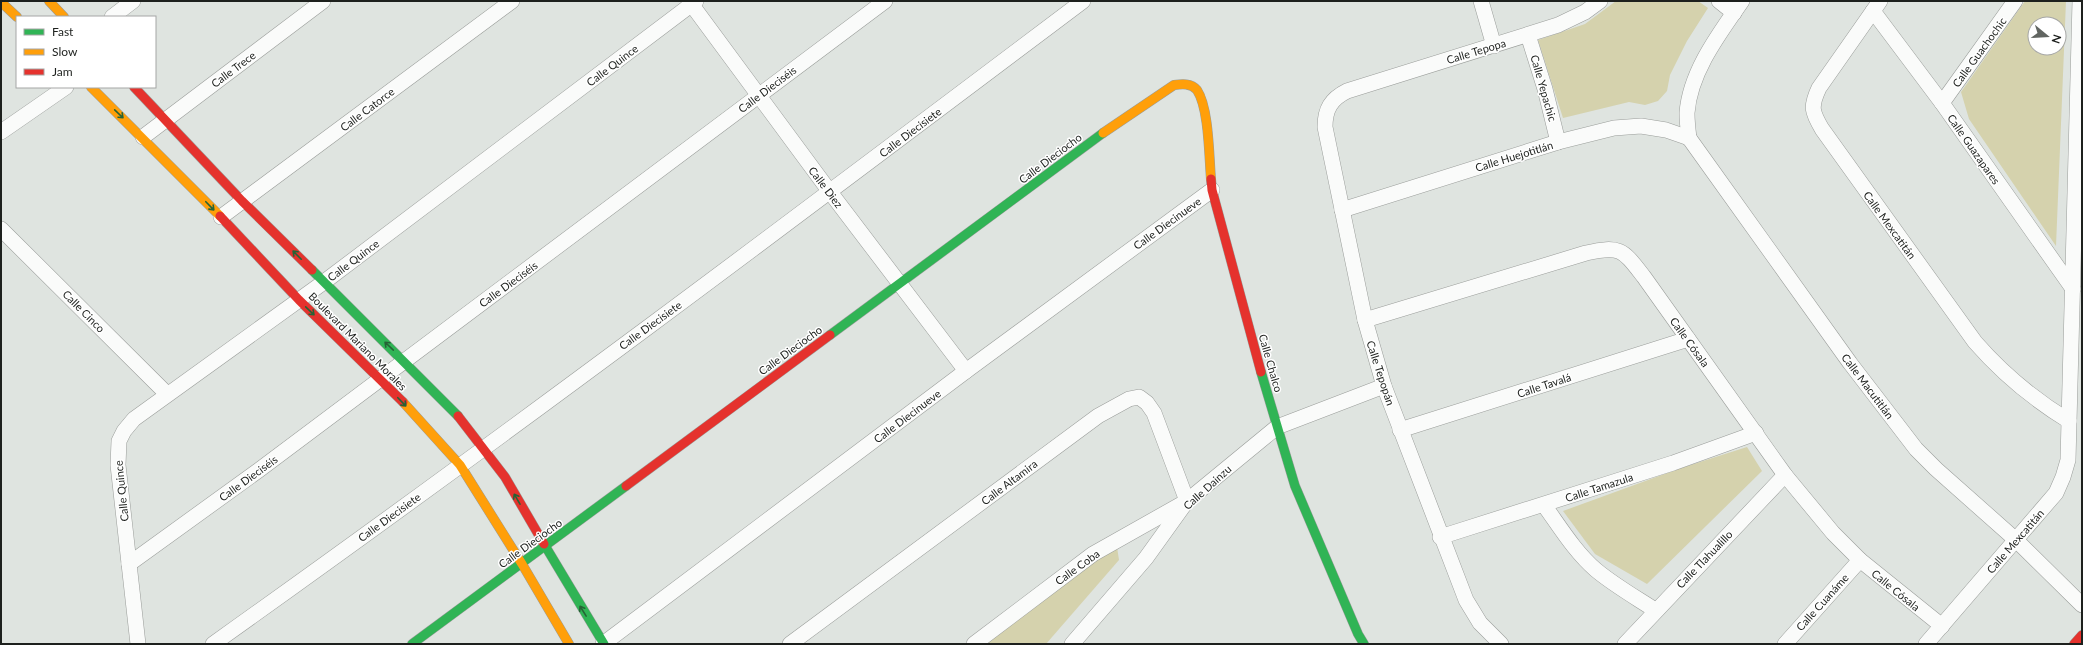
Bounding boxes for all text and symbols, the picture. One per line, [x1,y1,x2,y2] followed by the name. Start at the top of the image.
[1949,15,2009,89] street label: Calle Guachochic
[16,16,156,88] legend
[2027,16,2067,56] north arrow
[52,24,74,39] text: Fast
[2049,33,2064,45] text: N
[1445,36,1507,66] street label: Calle Tepopa
[584,41,641,89] street label: Calle Quince
[52,44,78,59] text: Slow
[208,48,258,90] street label: Calle Trece
[1528,53,1560,123] street label: Calle Yepachic
[735,63,799,115] street label: Calle Dieciséis
[52,64,73,79] text: Jam
[337,84,397,134] street label: Calle Catorce
[876,104,944,159] street label: Calle Diecisiete
[114,109,124,119] one-way arrow
[1945,111,2003,187] street label: Calle Guazapares
[1016,130,1084,186] street label: Calle Dieciocho
[1474,138,1554,174] street label: Calle Huejotitlán
[806,164,846,210] street label: Calle Diez
[1861,189,1919,261] street label: Calle Mexcatitán
[1131,194,1204,252] street label: Calle Diecinueve
[206,201,215,211] one-way arrow
[325,236,382,284] street label: Calle Quince
[292,250,302,260] one-way arrow
[476,258,540,310] street label: Calle Dieciséis
[60,287,108,335] street label: Calle Cinco
[306,289,410,393] street label: Boulevard Mariano Morales
[616,298,684,352] street label: Calle Diecisiete
[305,306,315,315] one-way arrow
[1668,315,1712,369] street label: Calle Cósala
[756,323,824,377] street label: Calle Dieciocho
[1257,333,1285,393] street label: Calle Chalco
[1364,339,1398,407] street label: Calle Tepopán
[384,341,394,351] one-way arrow
[1839,351,1897,421] street label: Calle Macutitlán
[1515,370,1573,400] street label: Calle Tavalá
[871,386,943,445] street label: Calle Diecinueve
[397,397,407,407] one-way arrow
[216,452,280,504] street label: Calle Dieciséis
[978,457,1040,507] street label: Calle Altamira
[111,460,131,522] street label: Calle Quince
[1180,462,1234,512] street label: Calle Dainzu
[1563,470,1635,504] street label: Calle Tamazula
[355,490,423,544] street label: Calle Diecisiete
[513,493,520,505] one-way arrow
[1984,506,2046,576] street label: Calle Mexcatitán
[496,516,564,570] street label: Calle Dieciocho
[1673,527,1735,591] street label: Calle Tlahualillo
[1052,547,1102,587] street label: Calle Coba
[1869,567,1923,613] street label: Calle Cósala
[1793,571,1851,633] street label: Calle Cuanáme
[579,606,587,617] one-way arrow

